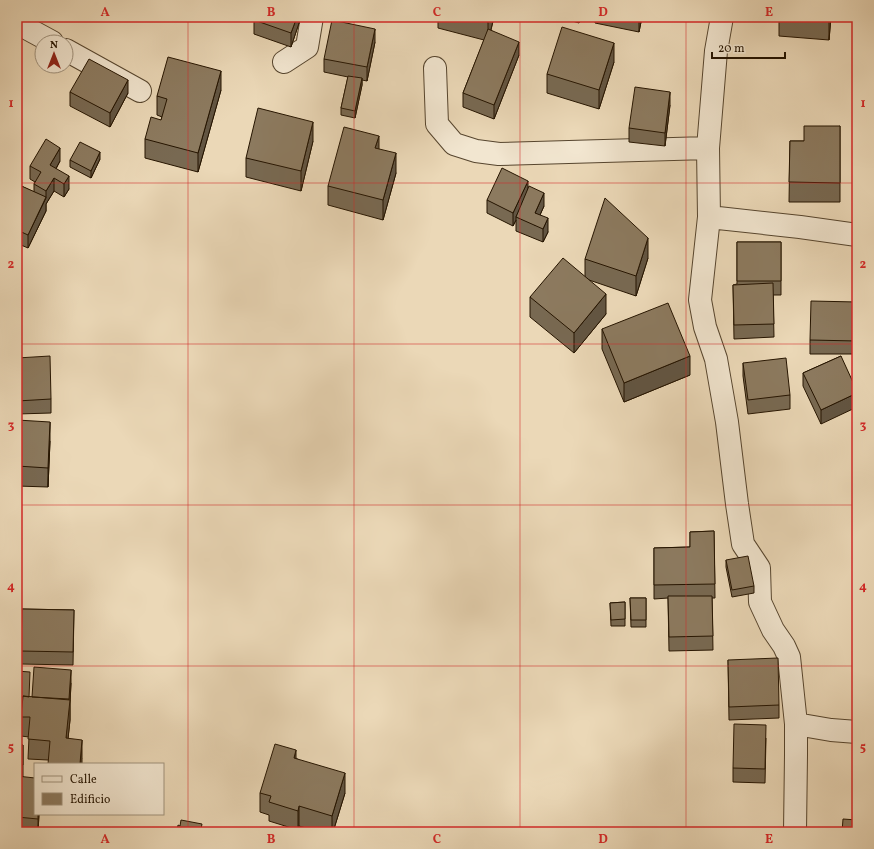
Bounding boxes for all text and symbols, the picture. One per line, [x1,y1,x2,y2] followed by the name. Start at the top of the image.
[100,4,110,22] text: A
[267,4,276,22] text: B
[433,4,441,22] text: C
[598,4,608,22] text: D
[765,4,773,22] text: E
[34,34,74,74] north arrow
[712,34,785,60] scale bar
[50,38,58,53] text: N
[718,41,745,57] text: 20 m
[8,95,14,113] text: 1
[860,95,866,113] text: 1
[8,256,15,274] text: 2
[860,256,867,274] text: 2
[8,417,15,435] text: 3
[860,417,867,435] text: 3
[7,578,15,596] text: 4
[859,578,867,596] text: 4
[8,739,14,757] text: 5
[860,739,866,757] text: 5
[34,763,164,815] legend
[70,772,97,788] text: Calle
[70,792,110,808] text: Edificio
[100,831,110,849] text: A
[267,831,276,849] text: B
[433,831,441,849] text: C
[598,831,608,849] text: D
[765,831,773,849] text: E

